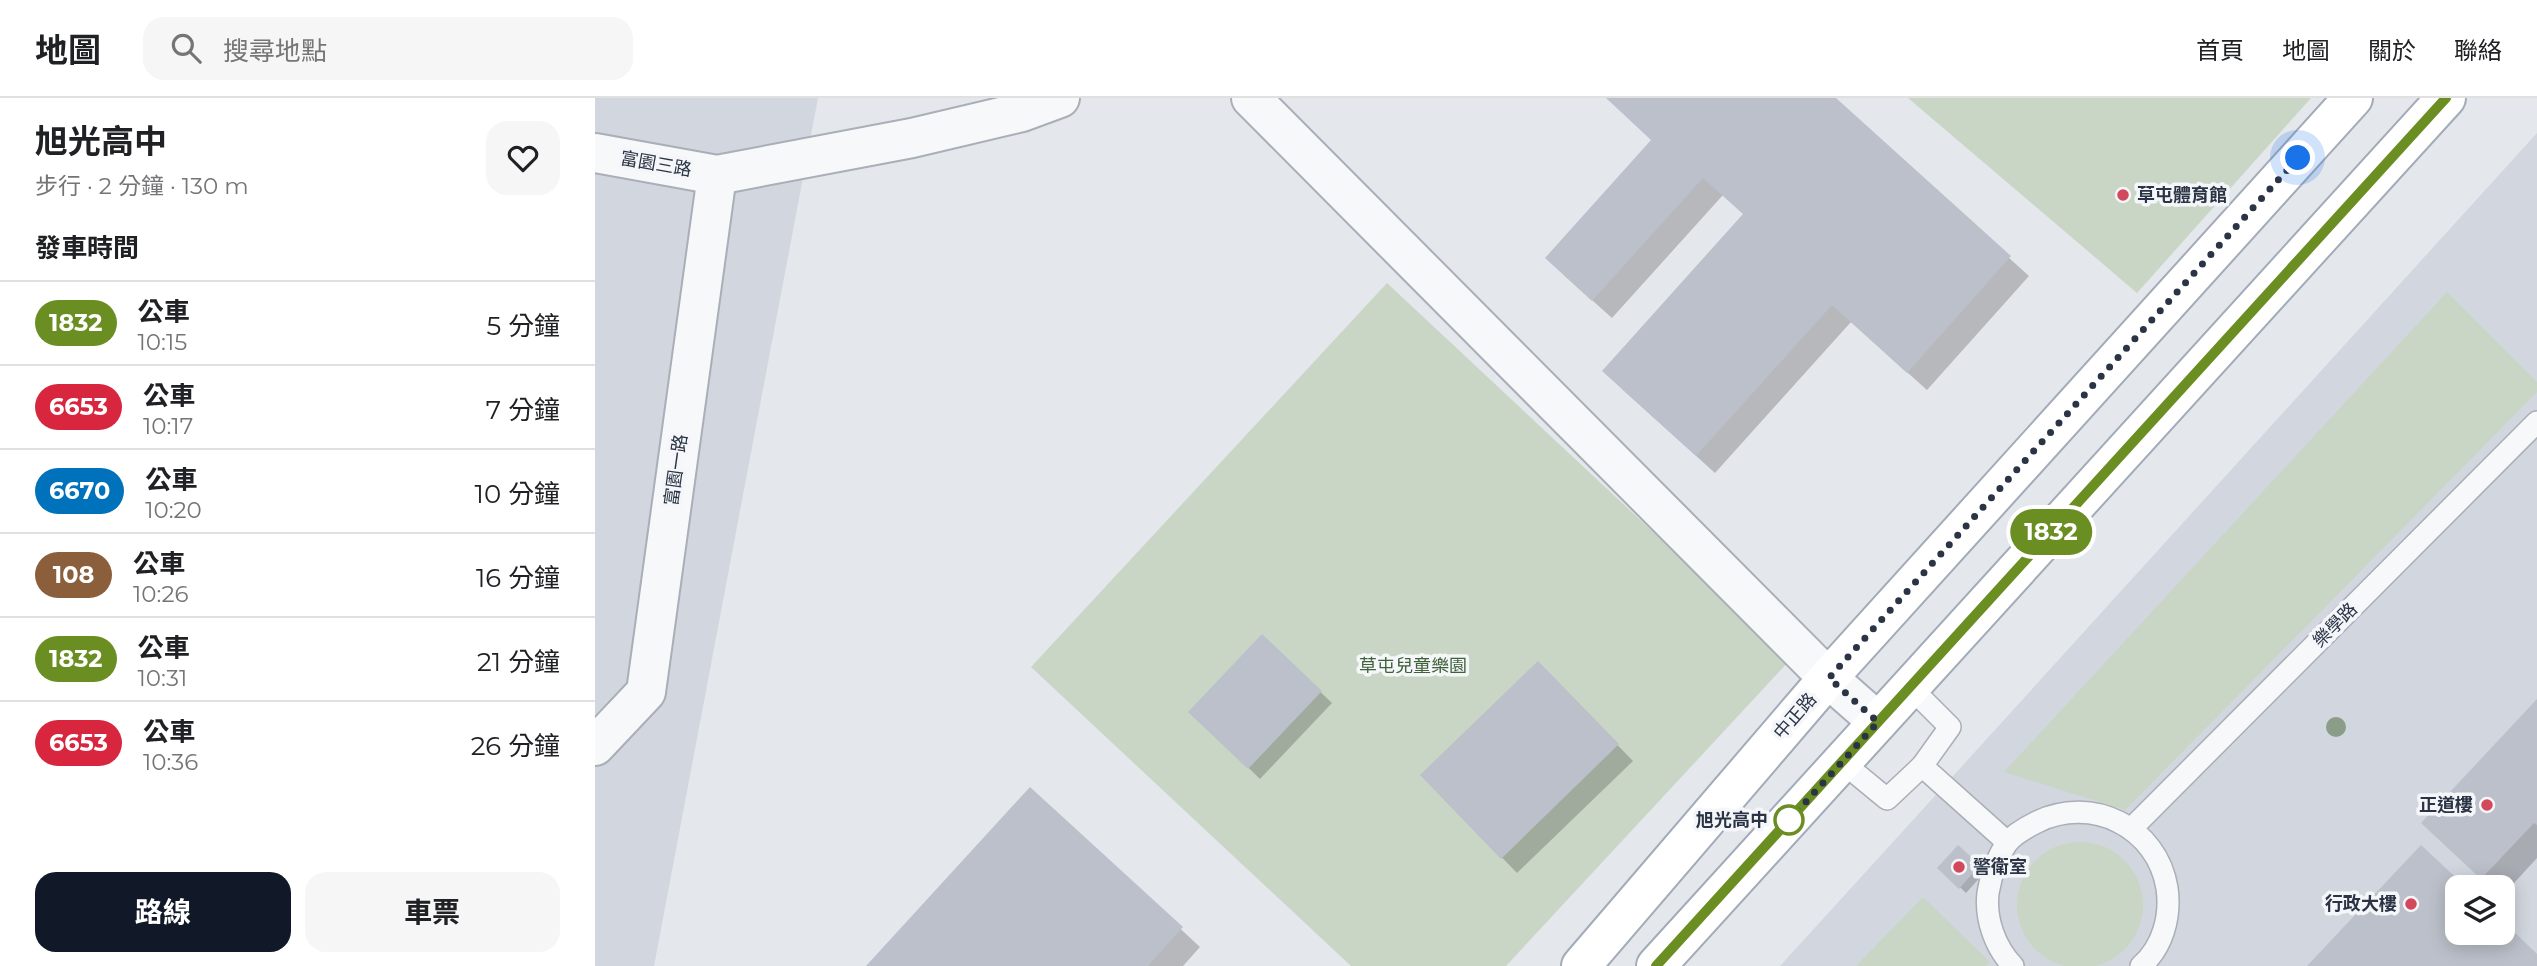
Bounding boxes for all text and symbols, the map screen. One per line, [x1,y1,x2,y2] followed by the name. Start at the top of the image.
[143,17,633,80] search box
[167,29,205,67] icon: search
[35,30,101,70] text: 地圖
[223,35,327,67] text: 搜尋地點
[2196,36,2244,65] text: 首頁
[2282,36,2330,65] text: 地圖
[2368,36,2416,65] text: 關於
[2454,36,2502,65] text: 聯絡
[35,121,167,161] text: 旭光高中
[486,121,560,195] button: heart
[2280,140,2315,175] your location
[619,147,693,181] street label: 富園三路
[35,172,249,200] text: 步行 · 2 分鐘 · 130 m
[2137,184,2227,206] place label: 草屯體育館
[2115,187,2131,203] marker: 草屯體育館
[35,232,139,264] text: 發車時間
[138,296,190,328] text: 公車
[49,308,103,337] text: 1832
[486,310,560,342] text: 5 分鐘
[138,328,187,356] text: 10:15
[143,380,195,412] text: 公車
[49,392,108,421] text: 6653
[486,394,560,426] text: 7 分鐘
[143,412,193,440] text: 10:17
[660,433,692,507] street label: 富園一路
[145,464,197,496] text: 公車
[49,476,110,505] text: 6670
[475,478,560,510] text: 10 分鐘
[145,496,202,524] text: 10:20
[2002,509,2100,555] line badge: 1832
[2024,517,2078,546] text: 1832
[133,548,185,580] text: 公車
[53,560,94,589] text: 108
[476,562,560,594] text: 16 分鐘
[133,580,188,608] text: 10:26
[2308,598,2362,652] street label: 樂學路
[138,632,190,664] text: 公車
[49,644,103,673] text: 1832
[477,646,560,678] text: 21 分鐘
[1359,655,1467,677] park label: 草屯兒童樂園
[138,664,187,692] text: 10:31
[1769,688,1821,744] street label: 中正路
[143,716,195,748] text: 公車
[49,728,108,757] text: 6653
[471,730,560,762] text: 26 分鐘
[143,748,198,776] text: 10:36
[2419,794,2473,816] place label: 正道樓
[2479,797,2495,813] marker: 正道樓
[1774,805,1804,835] marker: 旭光高中
[1696,809,1768,831] place label: 旭光高中
[1973,856,2027,878] place label: 警衛室
[1951,859,1967,875] marker: 警衛室
[35,872,291,952] button: 路線
[305,872,560,952] button: 車票
[2445,875,2515,945] map controls
[2445,875,2515,945] button: layers
[2325,893,2397,915] place label: 行政大樓
[2403,896,2419,912] marker: 行政大樓

